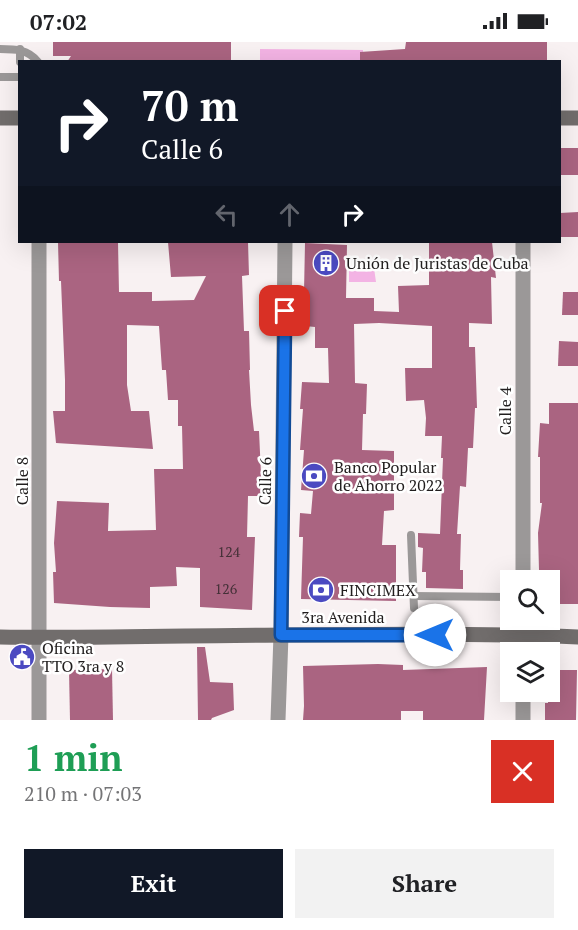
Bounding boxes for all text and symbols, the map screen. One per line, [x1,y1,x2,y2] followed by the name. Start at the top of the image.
[30,7,87,36] text: 07:02
[141,77,239,133] text: 70 m
[42,84,120,162] icon: right
[141,131,223,167] text: Calle 6
[210,198,243,231] icon: left
[273,198,306,231] icon: ahead
[336,198,369,231] icon: right
[311,248,341,278] building icon: Unión de Juristas de Cuba
[346,252,529,274] place label: Unión de Juristas de Cuba
[259,285,310,336] pin
[268,294,301,327] icon: arrive
[494,386,516,435] street label: Calle 4
[254,456,276,505] street label: Calle 6
[334,456,443,496] place label: Banco Popular de Ahorro 2022
[11,457,33,505] street label: Calle 8
[299,461,329,491] bank icon: Banco Popular de Ahorro 2022
[218,542,241,561] house number: 124
[500,570,560,702] map controls
[500,570,560,630] button: search
[306,575,336,605] bank icon: FINCIMEX
[215,579,238,598] house number: 126
[340,579,416,601] place label: FINCIMEX
[403,603,467,667] position arrow
[301,606,385,628] street label: 3ra Avenida
[42,637,124,677] place label: Oficina TTO 3ra y 8
[7,642,37,672] public building icon: Oficina TTO 3ra y 8
[500,642,560,702] button: layers
[24,734,122,781] text: 1 min
[491,740,554,803] button: close
[24,780,142,807] text: 210 m · 07:03
[24,849,283,918] button: Exit
[295,849,554,918] button: Share

